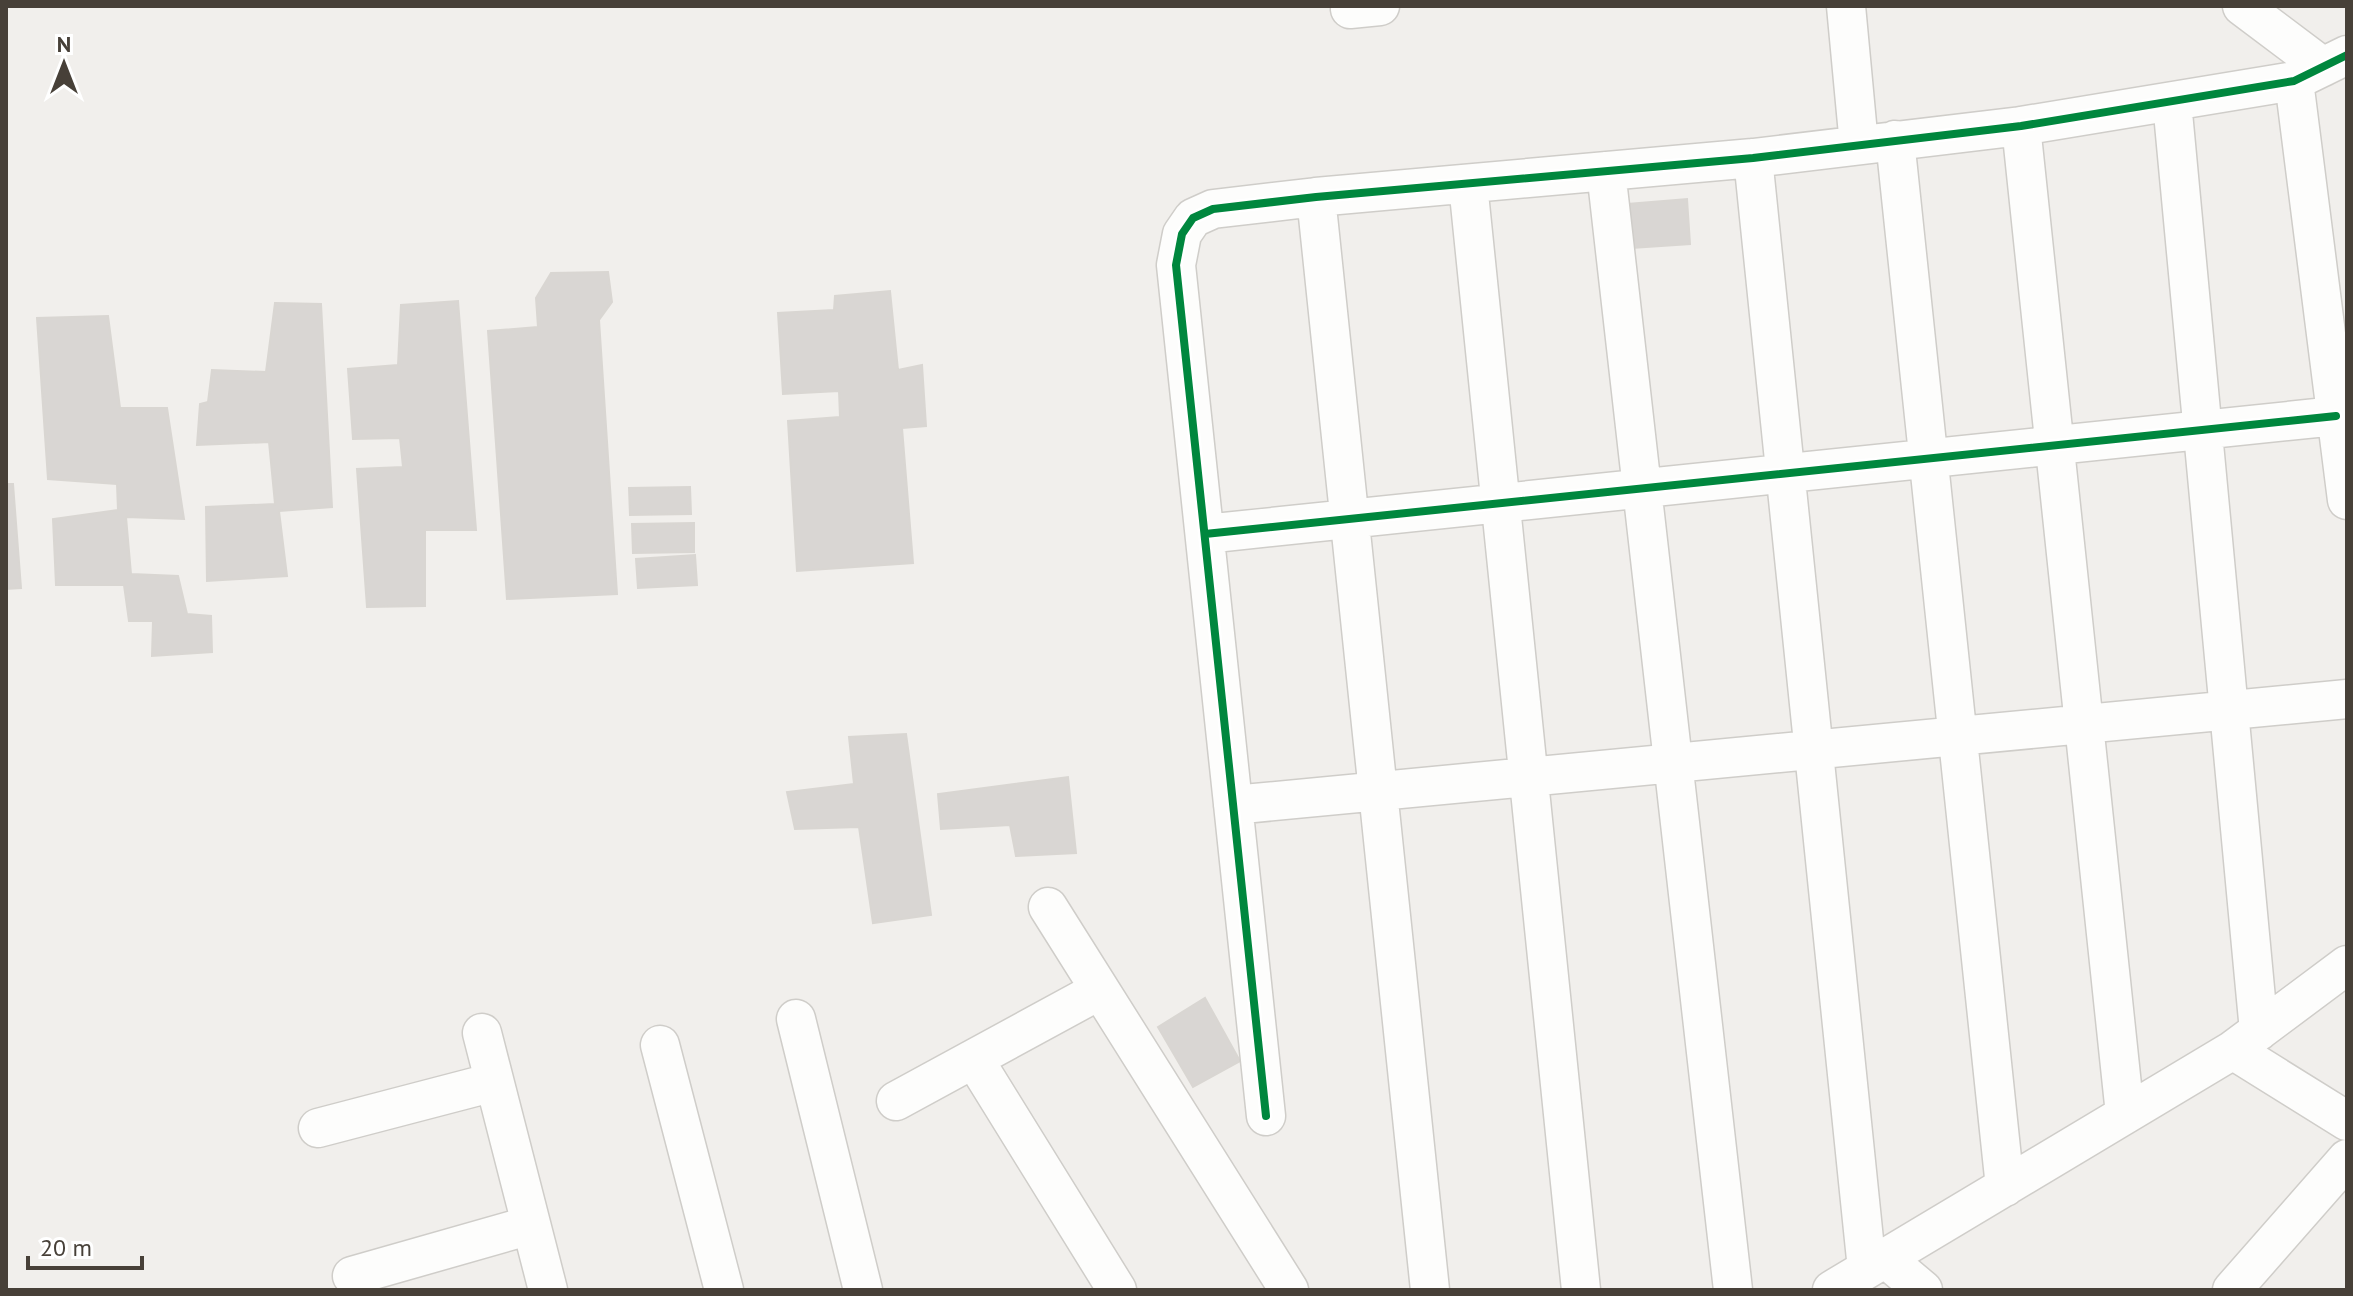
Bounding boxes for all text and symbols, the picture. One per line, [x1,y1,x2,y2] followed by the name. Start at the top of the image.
[24,24,104,104] north arrow
[57,30,71,58] text: N
[28,1220,142,1270] scale bar
[40,1232,92,1263] text: 20 m

